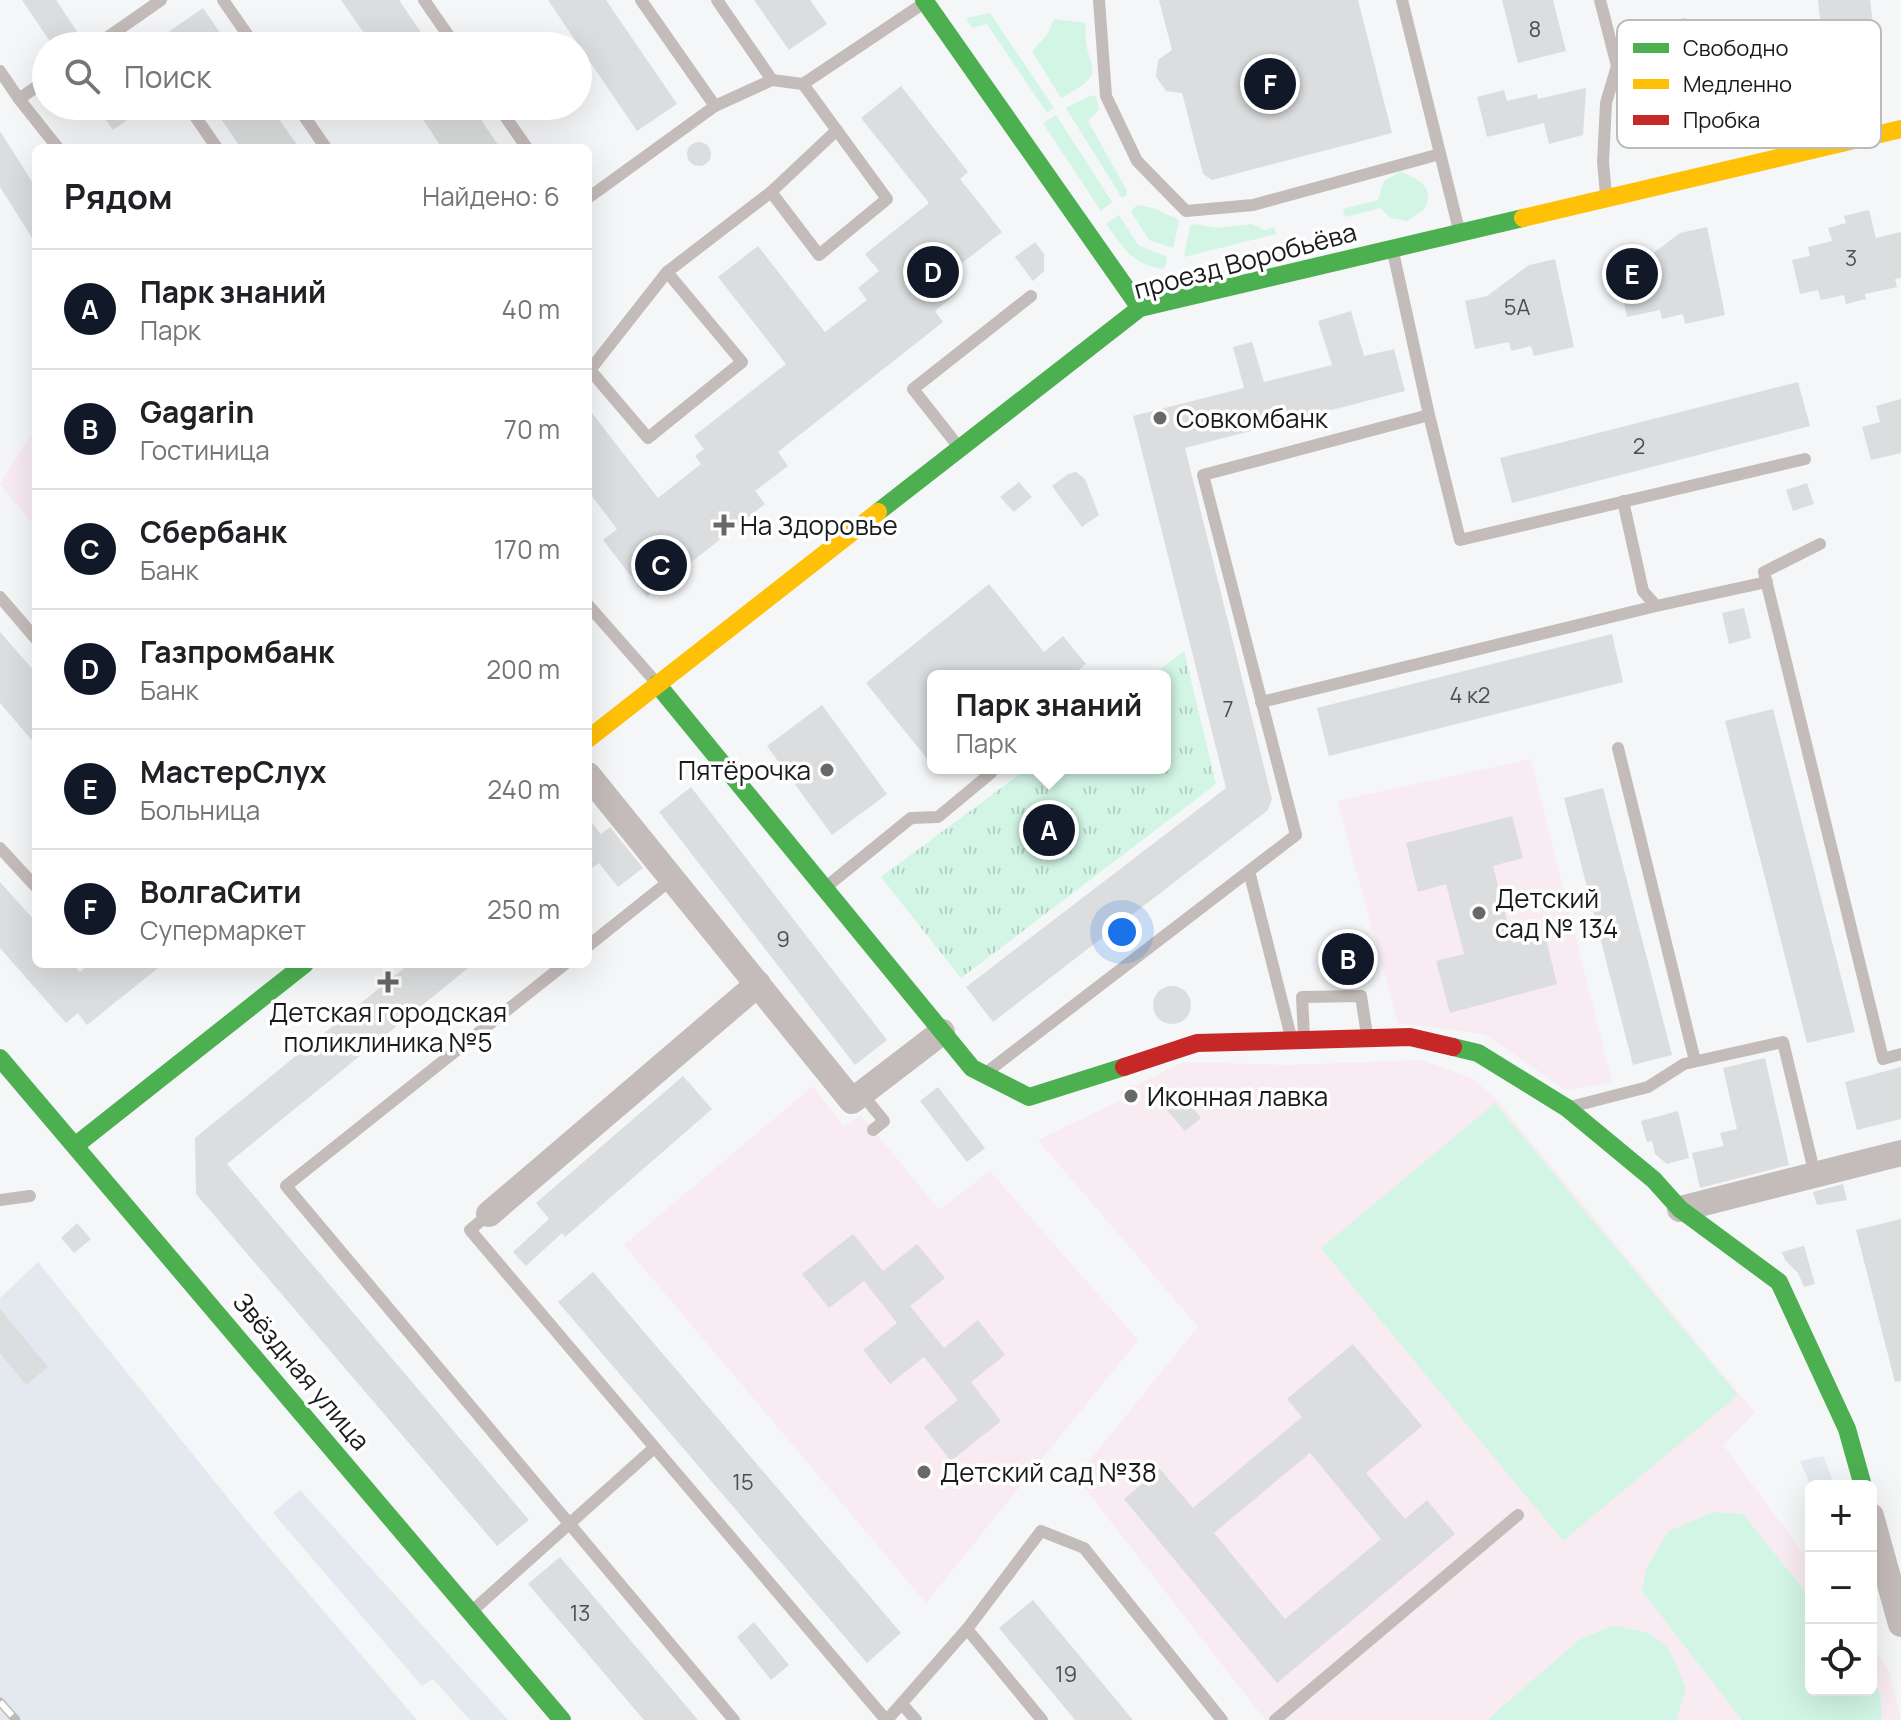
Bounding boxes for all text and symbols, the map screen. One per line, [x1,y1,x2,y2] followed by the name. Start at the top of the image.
[1529,14,1541,44] house number: 8
[1617,20,1881,148] legend
[32,32,592,120] search box
[1683,33,1789,63] text: Свободно
[60,54,104,98] icon: search
[1244,54,1296,114] pin: F
[124,56,211,97] text: Поиск
[1683,69,1792,99] text: Медленно
[1683,105,1760,135] text: Пробка
[64,173,173,219] text: Рядом
[422,178,560,214] text: Найдено: 6
[1130,213,1360,307] street label: проезд Воробьёва
[907,242,959,302] pin: D
[1845,243,1857,273] house number: 3
[1606,244,1658,304] pin: E
[140,271,326,312] text: Парк знаний
[81,291,99,327] text: A
[502,291,560,327] text: 40 m
[1504,292,1530,322] house number: 5А
[140,312,201,348] text: Парк
[140,391,254,432] text: Gagarin
[1176,400,1329,436] place label: Совкомбанк
[1151,409,1169,427] marker: Совкомбанк
[82,411,98,447] text: B
[504,411,560,447] text: 70 m
[1633,431,1645,461] house number: 2
[140,432,270,468] text: Гостиница
[740,507,898,543] place label: На Здоровье
[140,511,287,552] text: Сбербанк
[715,516,733,534] marker: На Здоровье
[80,531,100,567] text: C
[494,531,560,567] text: 170 m
[635,535,687,595] pin: C
[140,552,198,588] text: Банк
[140,631,334,672] text: Газпромбанк
[81,651,99,687] text: D
[486,651,560,687] text: 200 m
[927,670,1171,774] popup
[140,672,198,708] text: Банк
[1450,680,1490,710] house number: 4 к2
[956,684,1142,725] text: Парк знаний
[1222,694,1234,724] house number: 7
[956,725,1017,761] text: Парк
[140,751,326,792] text: МастерСлух
[678,752,811,788] place label: Пятёрочка
[818,761,836,779] marker: Пятёрочка
[82,771,98,807] text: E
[487,771,560,807] text: 240 m
[140,792,260,828] text: Больница
[1023,800,1075,860] pin: A
[140,871,302,912] text: ВолгаСити
[1495,880,1618,946] place label: Детский сад № 134
[83,891,97,927] text: F
[487,891,560,927] text: 250 m
[1470,904,1488,922] marker: Детский сад № 134
[140,912,306,948] text: Супермаркет
[1102,912,1142,952] your location
[776,924,790,954] house number: 9
[1322,929,1374,989] pin: B
[377,971,399,993] marker: Детская городская поликлиника №5
[269,994,507,1060] place label: Детская городская поликлиника №5
[1147,1078,1328,1114] place label: Иконная лавка
[1122,1087,1140,1105] marker: Иконная лавка
[225,1284,379,1458] street label: Звёздная улица
[940,1454,1157,1490] place label: Детский сад №38
[915,1463,933,1481] marker: Детский сад №38
[732,1467,754,1497] house number: 15
[1805,1480,1877,1696] map controls
[1805,1480,1877,1552] button: +
[1805,1552,1877,1624] button: −
[570,1598,590,1628] house number: 13
[1805,1624,1877,1696] button: locate
[1055,1659,1077,1689] house number: 19

